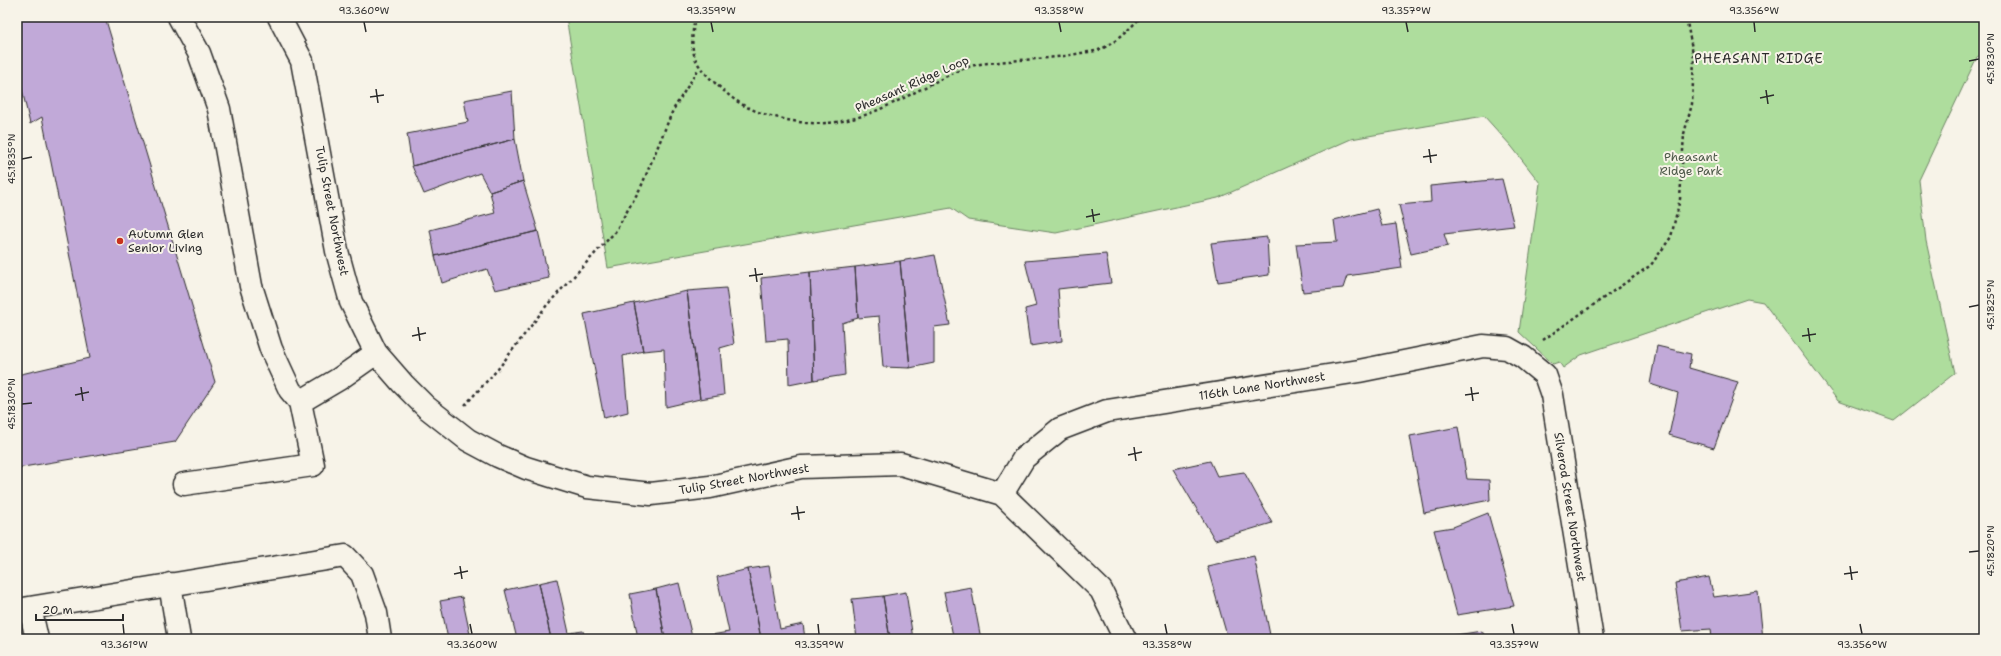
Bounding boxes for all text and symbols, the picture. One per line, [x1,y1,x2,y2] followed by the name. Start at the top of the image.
[339,4,390,17] text: 93.360°W
[686,4,736,17] text: 93.359°W
[1034,4,1084,17] text: 93.358°W
[1381,4,1431,17] text: 93.357°W
[1729,4,1779,17] text: 93.356°W
[1984,33,1997,85] text: 45.1830°N
[1694,50,1824,67] district label: PHEASANT RIDGE
[853,52,972,116] street label: Pheasant Ridge Loop
[5,134,18,184] text: 45.1835°N
[312,145,352,277] street label: Tulip Street Northwest
[1660,149,1723,179] park label: Pheasant Ridge Park
[128,226,204,256] place label: Autumn Glen Senior Living
[115,236,125,246] marker: Autumn Glen Senior Living
[1984,280,1997,330] text: 45.1825°N
[1198,368,1326,404] street label: 116th Lane Northwest
[5,378,18,430] text: 45.1830°N
[1550,431,1590,583] street label: Silverod Street Northwest
[678,460,810,498] street label: Tulip Street Northwest
[1984,525,1997,577] text: 45.1820°N
[36,596,123,622] scale bar
[42,602,73,618] text: 20 m
[100,638,148,651] text: 93.361°W
[447,638,498,651] text: 93.360°W
[794,638,844,651] text: 93.359°W
[1142,638,1192,651] text: 93.358°W
[1489,638,1539,651] text: 93.357°W
[1837,638,1887,651] text: 93.356°W

